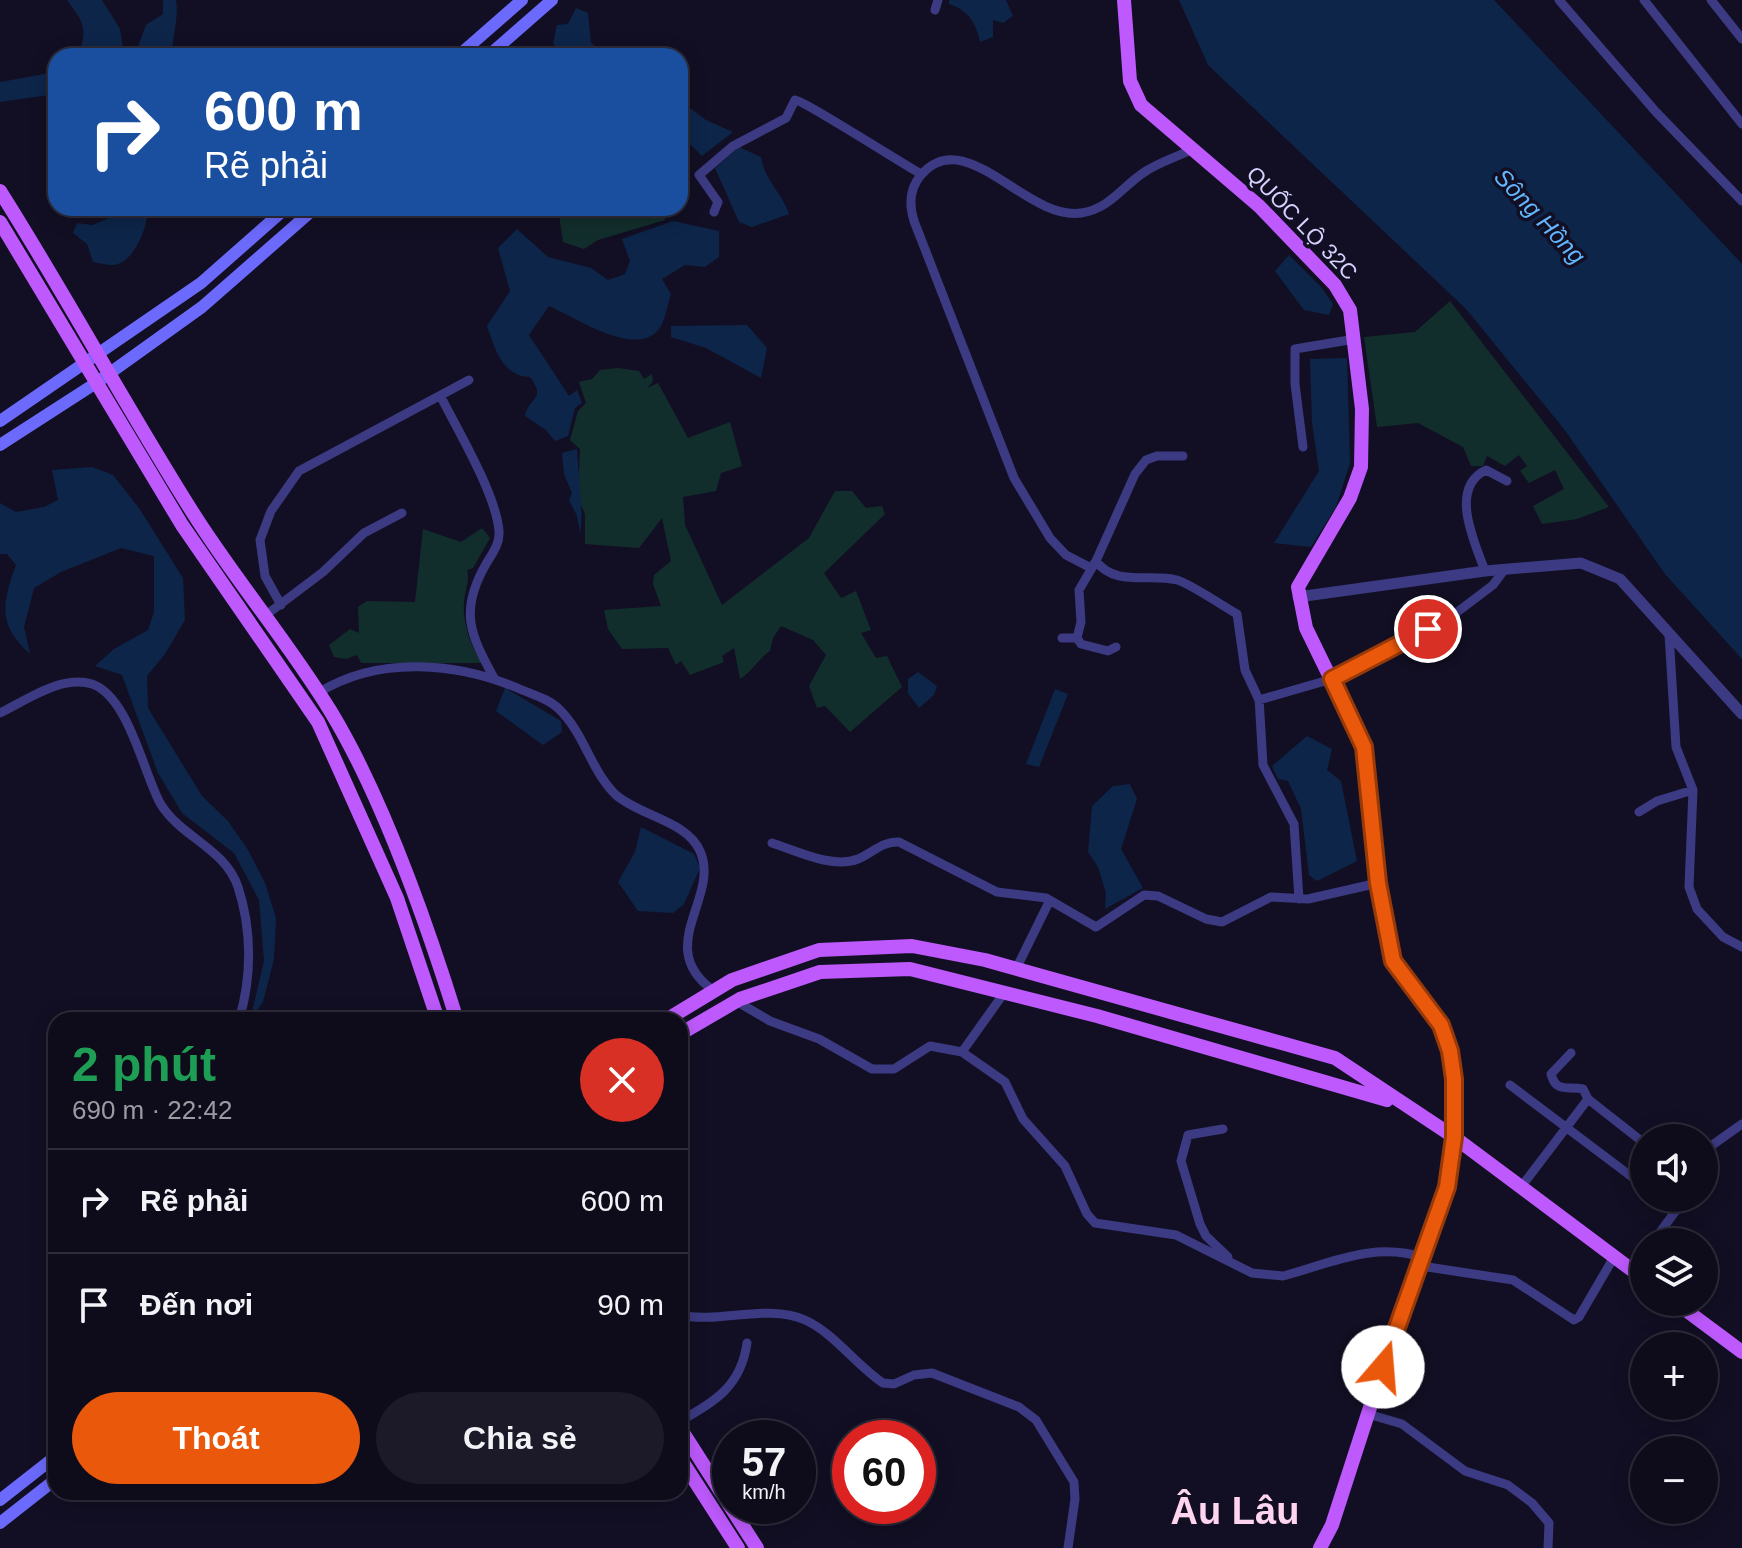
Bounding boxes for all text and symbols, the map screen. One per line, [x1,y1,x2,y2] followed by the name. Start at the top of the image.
[204,79,363,142] text: 600 m
[72,80,176,184] icon: right
[204,145,328,186] text: Rẽ phải
[1242,160,1363,285] street label: QUỐC LỘ 32C
[1489,163,1591,270] water label: Sông Hồng
[1394,595,1462,663] pin
[1406,607,1450,651] icon: arrive
[72,1038,216,1091] text: 2 phút
[580,1038,664,1122] button: close
[72,1095,232,1125] text: 690 m · 22:42
[1630,1124,1718,1524] map controls
[1630,1124,1718,1212] button: sound
[72,1179,116,1223] icon: right
[140,1184,248,1217] text: Rẽ phải
[581,1184,664,1217] text: 600 m
[1630,1228,1718,1316] button: layers
[72,1283,116,1327] icon: arrive
[140,1288,253,1321] text: Đến nơi
[597,1288,664,1321] text: 90 m
[1341,1325,1425,1409] position arrow
[1630,1332,1718,1420] button: +
[72,1392,360,1484] button: Thoát
[376,1392,664,1484] button: Chia sẻ
[832,1420,936,1524] speed limit sign: 60
[1630,1436,1718,1524] button: −
[742,1440,786,1484] text: 57
[742,1481,786,1503] text: km/h
[1171,1489,1299,1532] district label: Âu Lâu

